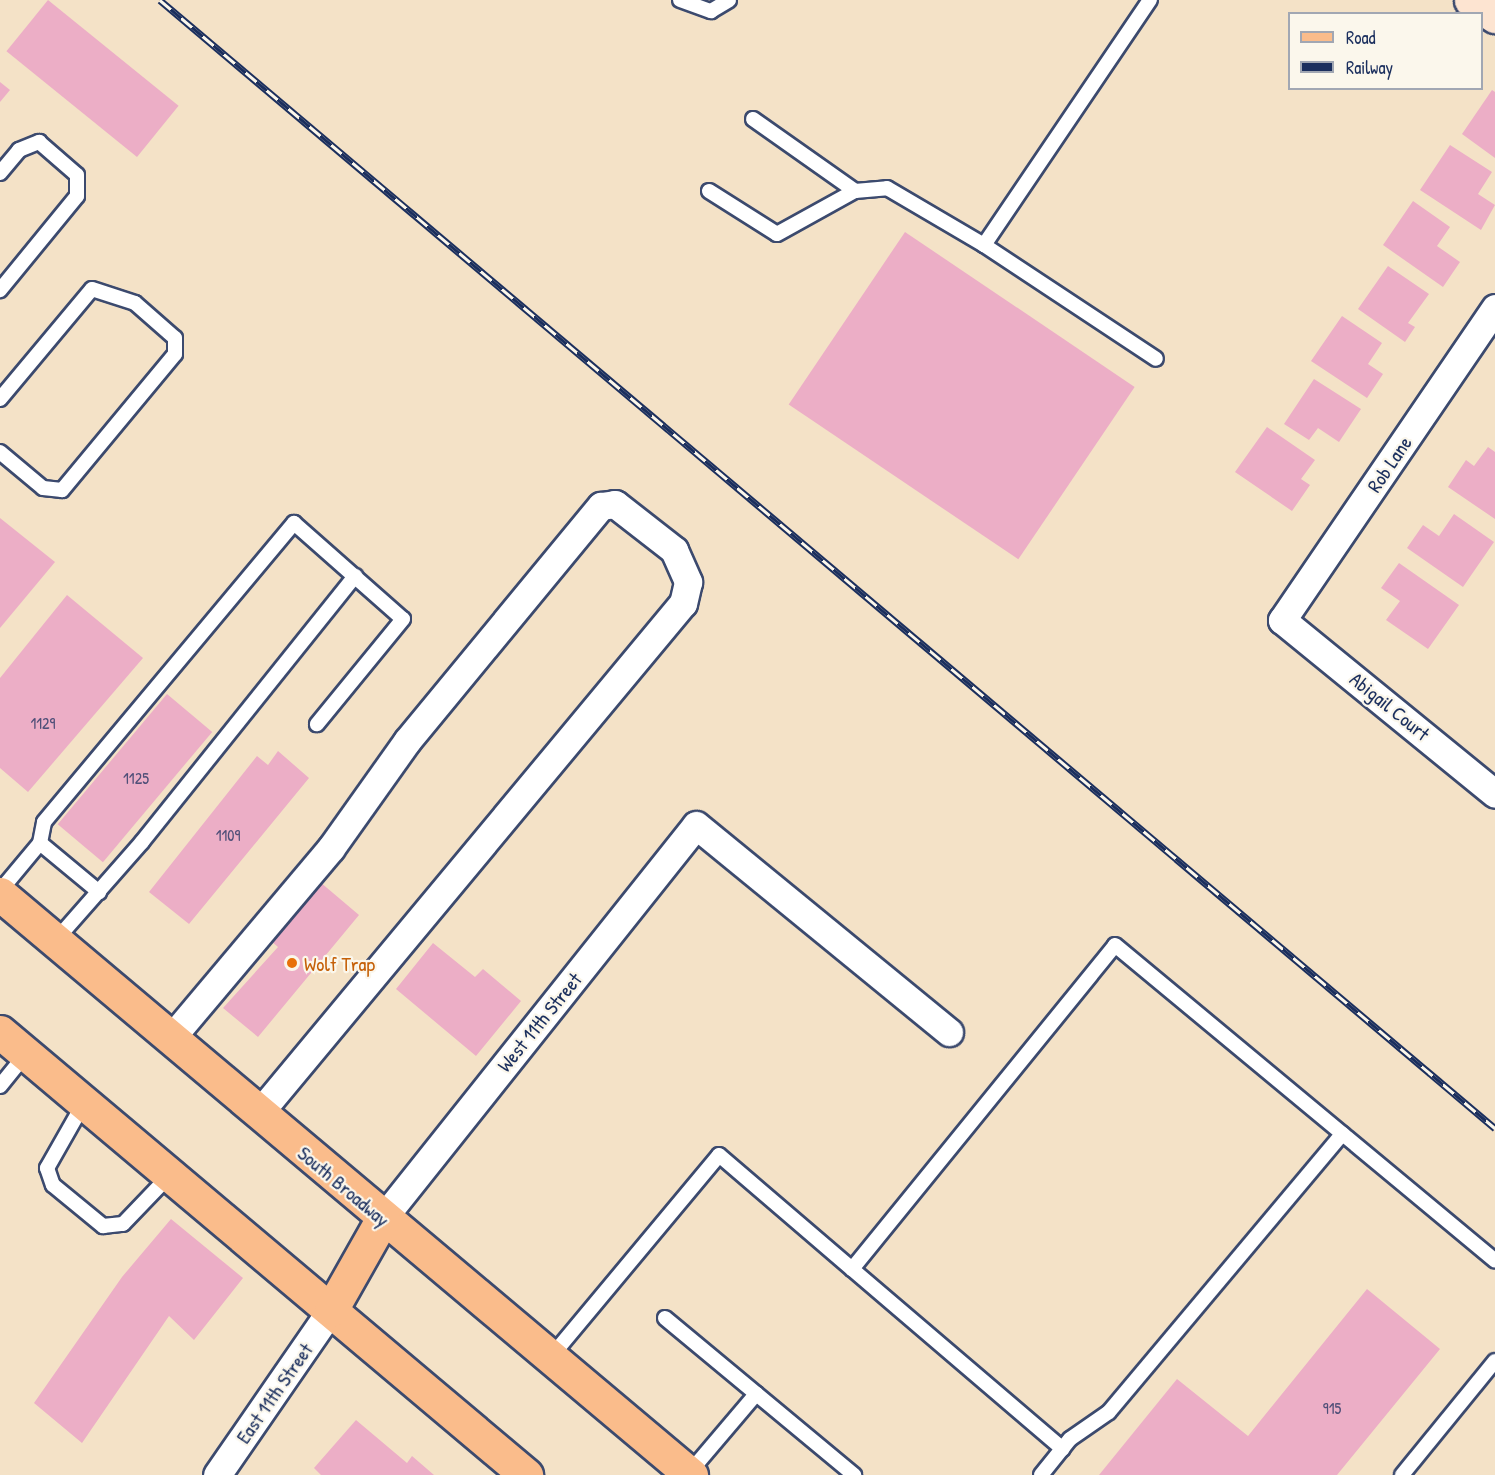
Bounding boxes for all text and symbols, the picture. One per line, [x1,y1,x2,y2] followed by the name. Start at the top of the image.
[1288,12,1483,90] legend
[1346,25,1376,50] text: Road
[1346,55,1393,80] text: Railway
[1362,431,1416,497] street label: Rob Lane
[1345,667,1435,745] street label: Abigail Court
[31,713,55,733] house number: 1129
[123,768,149,788] house number: 1125
[216,825,240,845] house number: 1109
[304,951,375,975] place label: Wolf Trap
[285,956,299,970] marker: Wolf Trap
[492,968,586,1076] street label: West 11th Street
[293,1141,395,1231] street label: South Broadway
[231,1338,317,1448] street label: East 11th Street
[1323,1398,1341,1418] house number: 915

